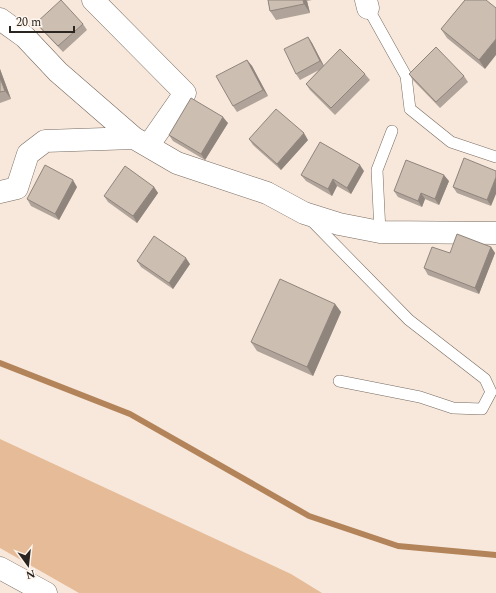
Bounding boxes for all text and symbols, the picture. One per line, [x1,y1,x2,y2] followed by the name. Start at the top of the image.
[10,8,74,34] scale bar
[16,13,41,32] text: 20 m
[8,545,48,585] north arrow
[24,565,37,584] text: N

